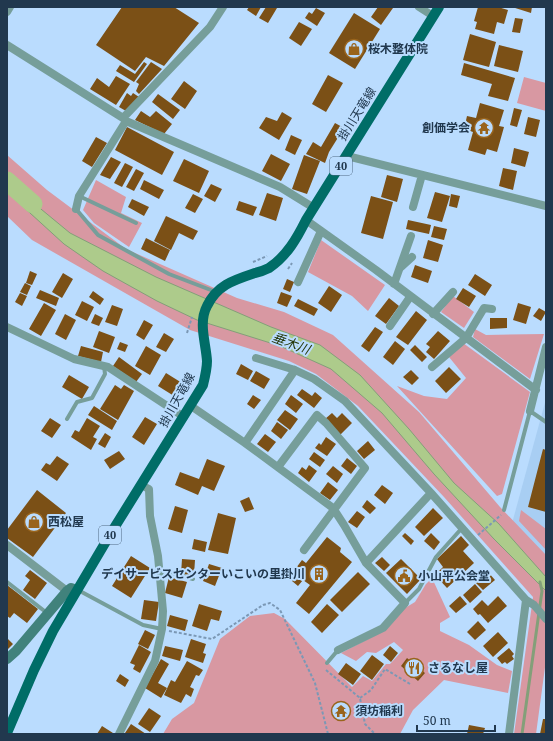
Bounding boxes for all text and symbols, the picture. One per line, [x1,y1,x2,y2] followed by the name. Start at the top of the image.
[343,38,365,60] shop icon: 桜木整体院
[368,40,428,57] place label: 桜木整体院
[333,84,380,144] street label: 掛川天竜線
[473,117,495,139] temple icon: 創価学会
[422,119,470,136] place label: 創価学会
[330,157,352,175] road number: 40
[270,328,314,359] water label: 垂木川
[155,369,199,430] street label: 掛川天竜線
[23,511,45,533] shop icon: 西松屋
[48,513,84,530] place label: 西松屋
[99,526,121,544] road number: 40
[308,563,330,585] building icon: デイサービスセンターいこいの里掛川
[101,565,305,582] place label: デイサービスセンターいこいの里掛川
[393,565,415,587] public building icon: 小山平公会堂
[418,567,490,584] place label: 小山平公会堂
[403,657,425,679] restaurant icon: さるなし屋
[428,659,488,676] place label: さるなし屋
[330,700,352,722] temple icon: 須坊稲利
[355,702,403,719] place label: 須坊稲利
[417,707,495,733] scale bar
[423,712,451,729] text: 50 m

